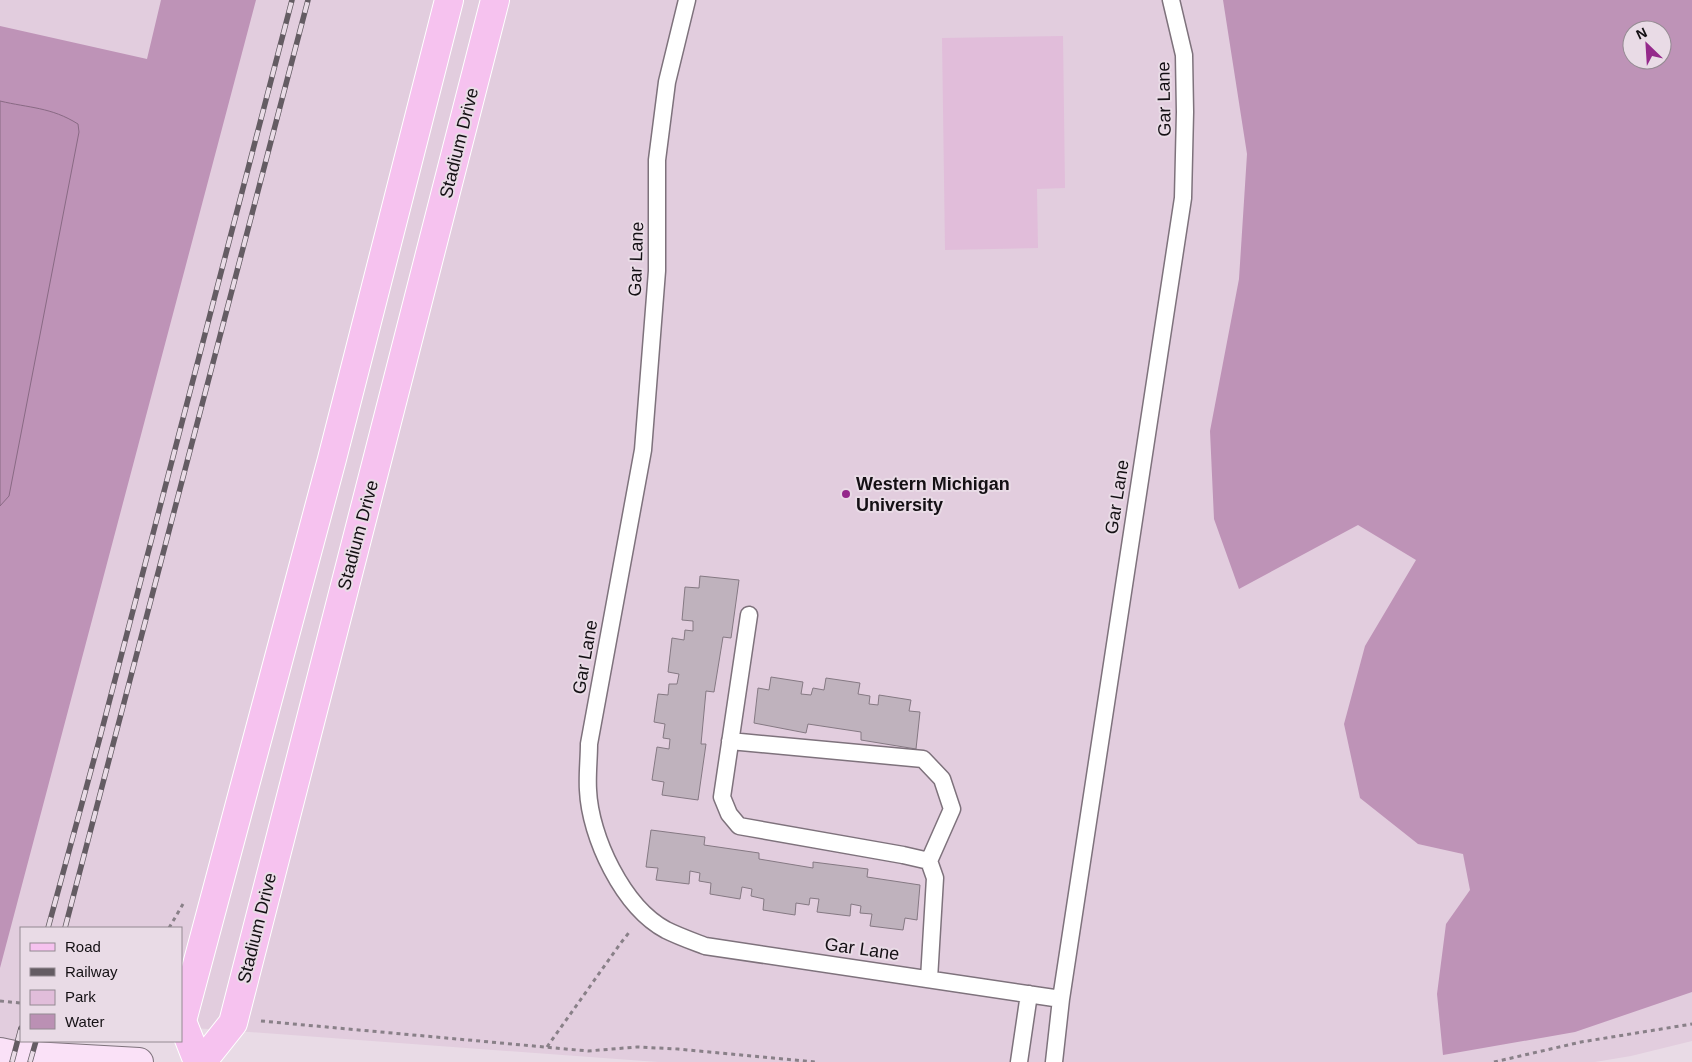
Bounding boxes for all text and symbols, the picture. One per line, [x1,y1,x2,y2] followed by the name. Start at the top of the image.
[1622,20,1672,70] north arrow
[1634,24,1649,43] text: N
[1153,61,1175,137] street label: Gar Lane
[436,86,482,200] street label: Stadium Drive
[625,221,647,297] street label: Gar Lane
[1101,458,1133,536] street label: Gar Lane
[856,474,1010,515] place label: Western Michigan University
[334,478,382,592] street label: Stadium Drive
[840,488,852,500] marker: Western Michigan University
[569,618,601,696] street label: Gar Lane
[234,871,280,985] street label: Stadium Drive
[20,927,182,1042] legend
[823,934,901,964] street label: Gar Lane
[65,938,101,955] text: Road
[65,963,118,980] text: Railway
[65,988,96,1005] text: Park
[65,1013,104,1030] text: Water

